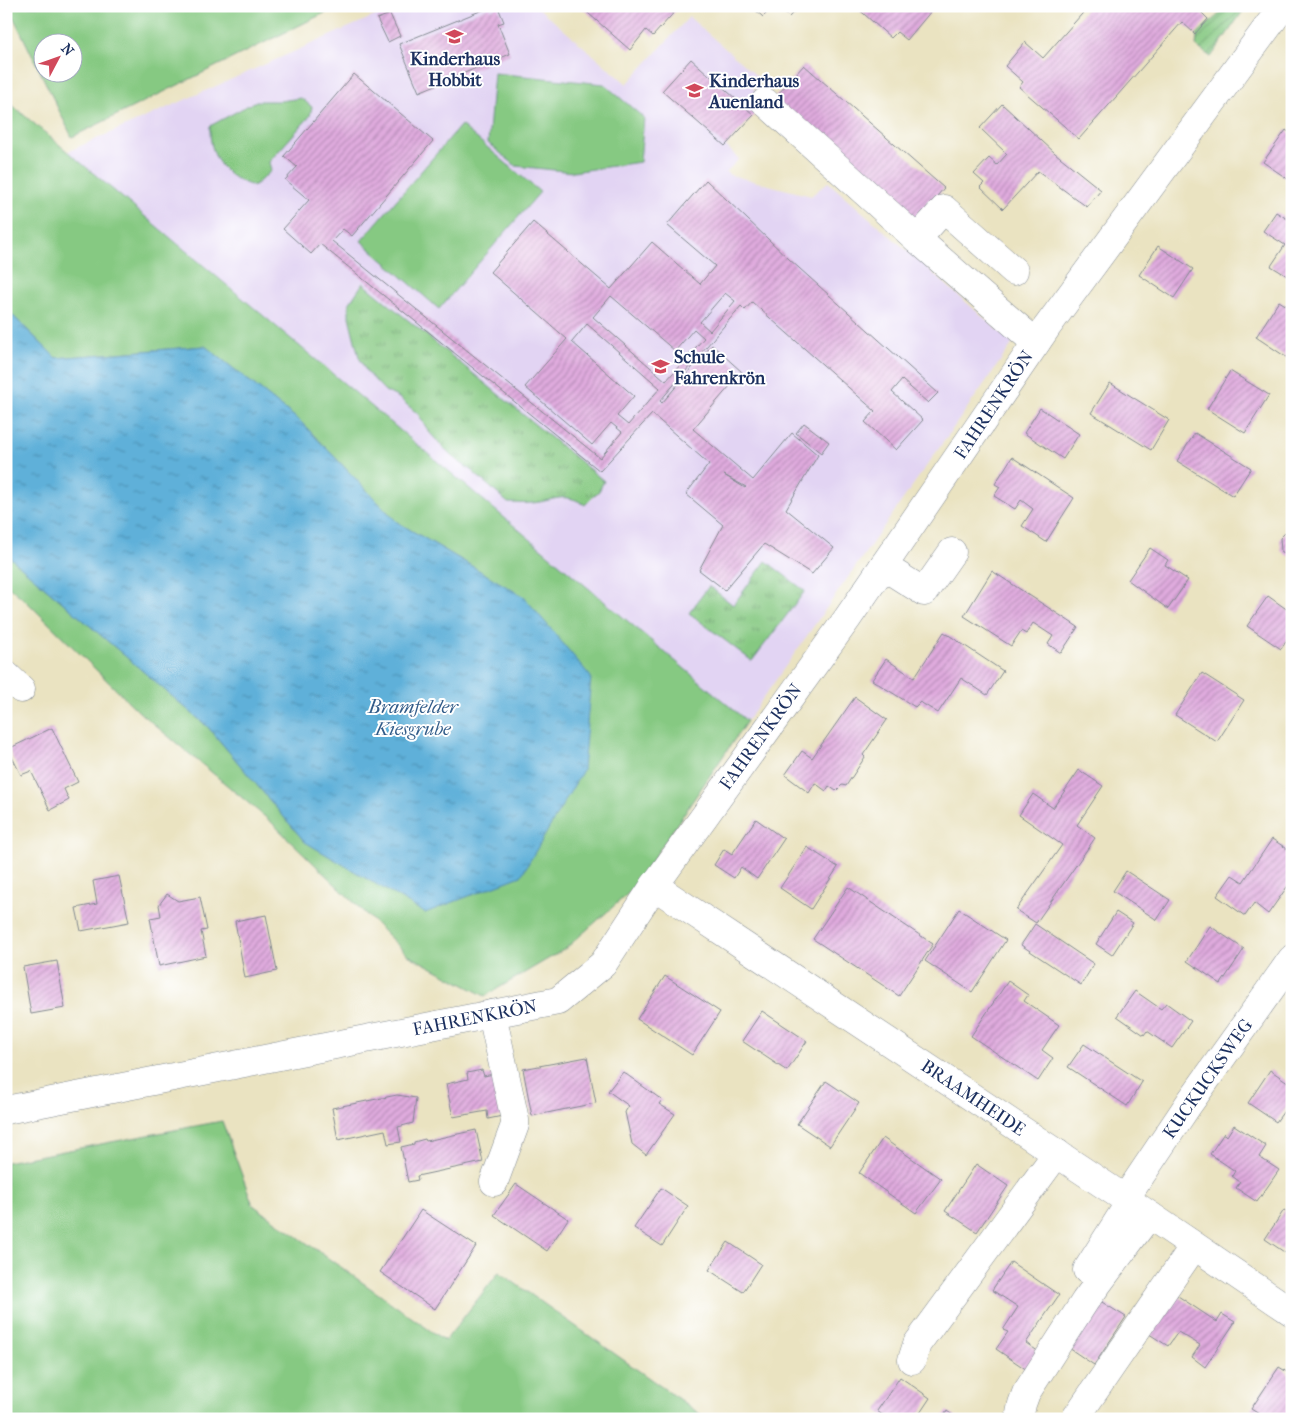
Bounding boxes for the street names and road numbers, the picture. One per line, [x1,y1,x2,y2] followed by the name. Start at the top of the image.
[949,346,1038,463] street label: FAHRENKRÖN
[715,679,807,794] street label: FAHRENKRÖN
[411,995,539,1040] street label: FAHRENKRÖN
[1159,1015,1257,1143] street label: KUCKUCKSWEG
[917,1055,1029,1141] street label: BRAAMHEIDE

